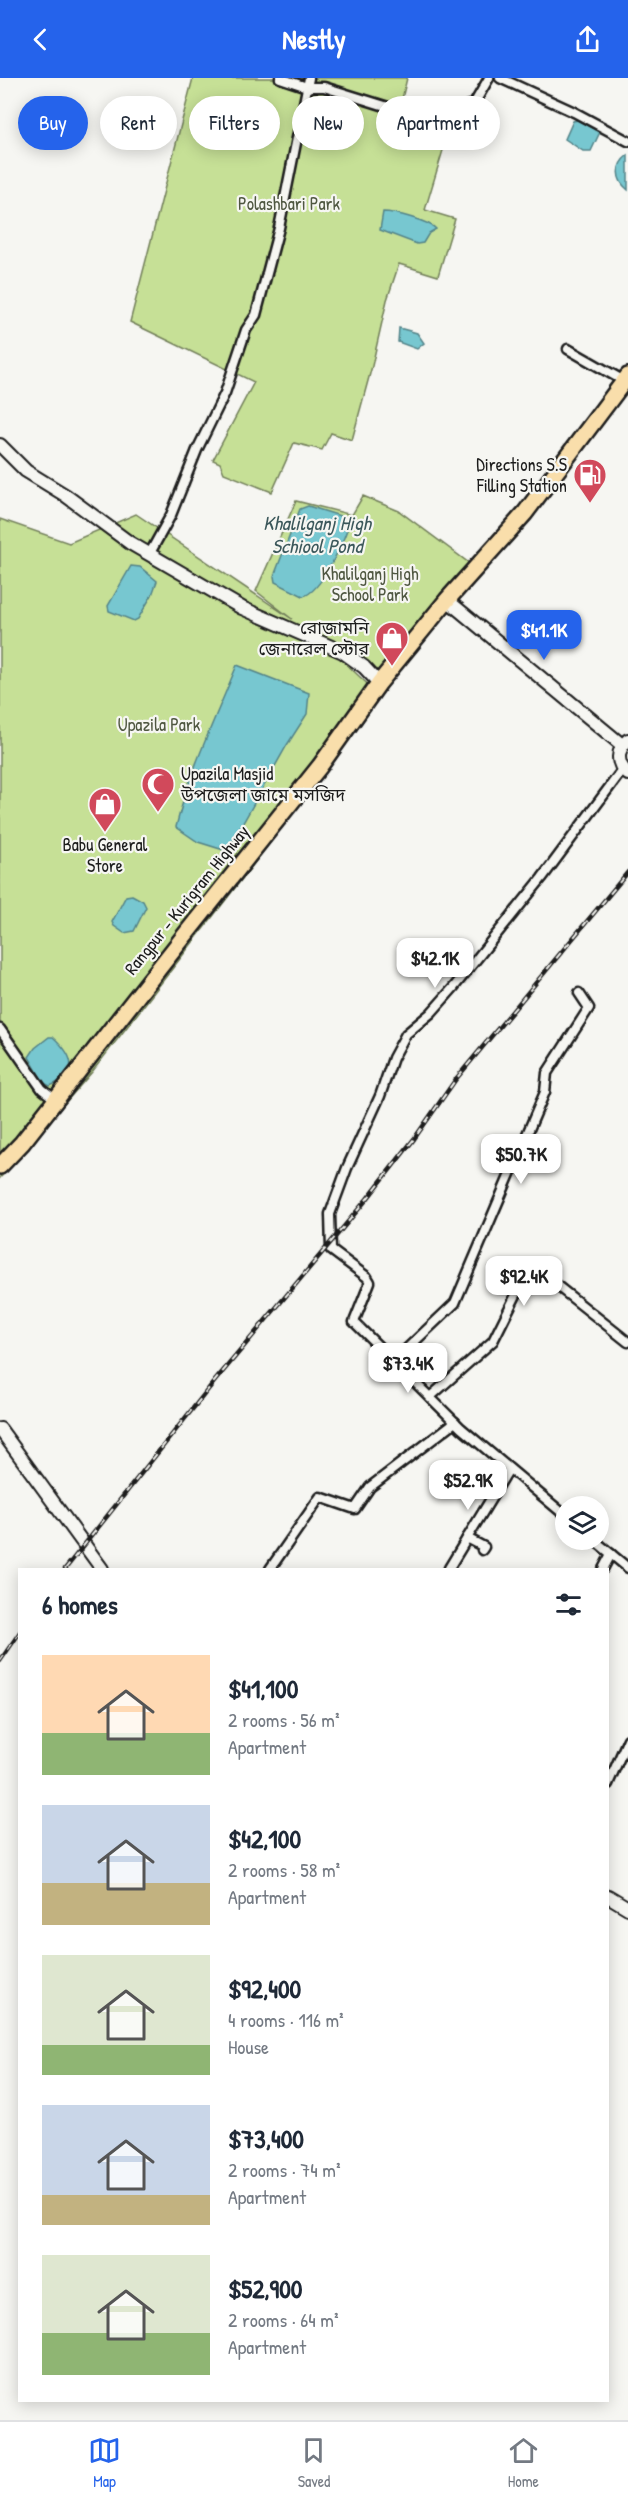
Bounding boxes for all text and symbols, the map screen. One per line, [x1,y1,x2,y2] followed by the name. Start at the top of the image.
[282,21,346,57] text: Nestly
[24,23,57,56] icon: back
[571,23,604,56] icon: share
[18,96,88,150] chip: Buy
[100,96,177,150] chip: Rent
[189,96,280,150] chip: Filters
[292,96,364,150] chip: New
[376,96,500,150] chip: Apartment
[238,191,340,216] park label: Polashbari Park
[476,452,567,498] place label: Directions S.S Filling Station
[572,457,608,504] fuel station icon: Directions S.S Filling Station
[263,509,373,559] water label: Khalilganj High Schiool Pond
[321,561,419,607] park label: Khalilganj High School Park
[495,610,593,661] pin: $41.1K
[259,615,370,661] place label: রোজামনি জেনারেল স্টোর
[521,616,567,643] text: $41.1K
[374,620,410,667] shop icon: রোজামনি জেনারেল স্টোর
[118,712,201,737] park label: Upazila Park
[180,761,346,807] place label: Upazila Masjid উপজেলা জামে মসজিদ
[140,766,176,813] mosque icon: Upazila Masjid উপজেলা জামে মসজিদ
[87,786,123,833] shop icon: Babu General Store
[118,819,255,980] street label: Rangpur - Kurigram Highway
[63,832,148,878] place label: Babu General Store
[386,938,484,989] pin: $42.1K
[411,944,460,971] text: $42.1K
[472,1134,570,1185] pin: $50.7K
[495,1140,547,1167] text: $50.7K
[475,1256,573,1307] pin: $92.4K
[499,1262,549,1289] text: $92.4K
[359,1343,457,1394] pin: $73.4K
[382,1349,434,1376] text: $73.4K
[419,1460,517,1511] pin: $52.9K
[443,1466,493,1493] text: $52.9K
[555,1496,609,1550] map controls
[555,1496,609,1550] button: layers
[42,1587,118,1622] text: 6 homes
[552,1588,585,1621] icon: filters
[228,1671,298,1706] text: $41,100
[90,1679,162,1751] icon: home
[228,1706,340,1733] text: 2 rooms · 56 m²
[228,1733,306,1760] text: Apartment
[228,1821,301,1856] text: $42,100
[90,1829,162,1901] icon: home
[228,1856,340,1883] text: 2 rooms · 58 m²
[228,1883,306,1910] text: Apartment
[228,1971,301,2006] text: $92,400
[90,1979,162,2051] icon: home
[228,2006,344,2033] text: 4 rooms · 116 m²
[228,2033,269,2060] text: House
[228,2121,304,2156] text: $73,400
[90,2129,162,2201] icon: home
[228,2156,340,2183] text: 2 rooms · 74 m²
[228,2183,306,2210] text: Apartment
[228,2271,302,2306] text: $52,900
[90,2279,162,2351] icon: home
[228,2306,339,2333] text: 2 rooms · 64 m²
[228,2333,306,2360] text: Apartment
[88,2434,121,2492] tab: Map
[297,2434,330,2492] tab: Saved
[507,2434,540,2492] tab: Home

